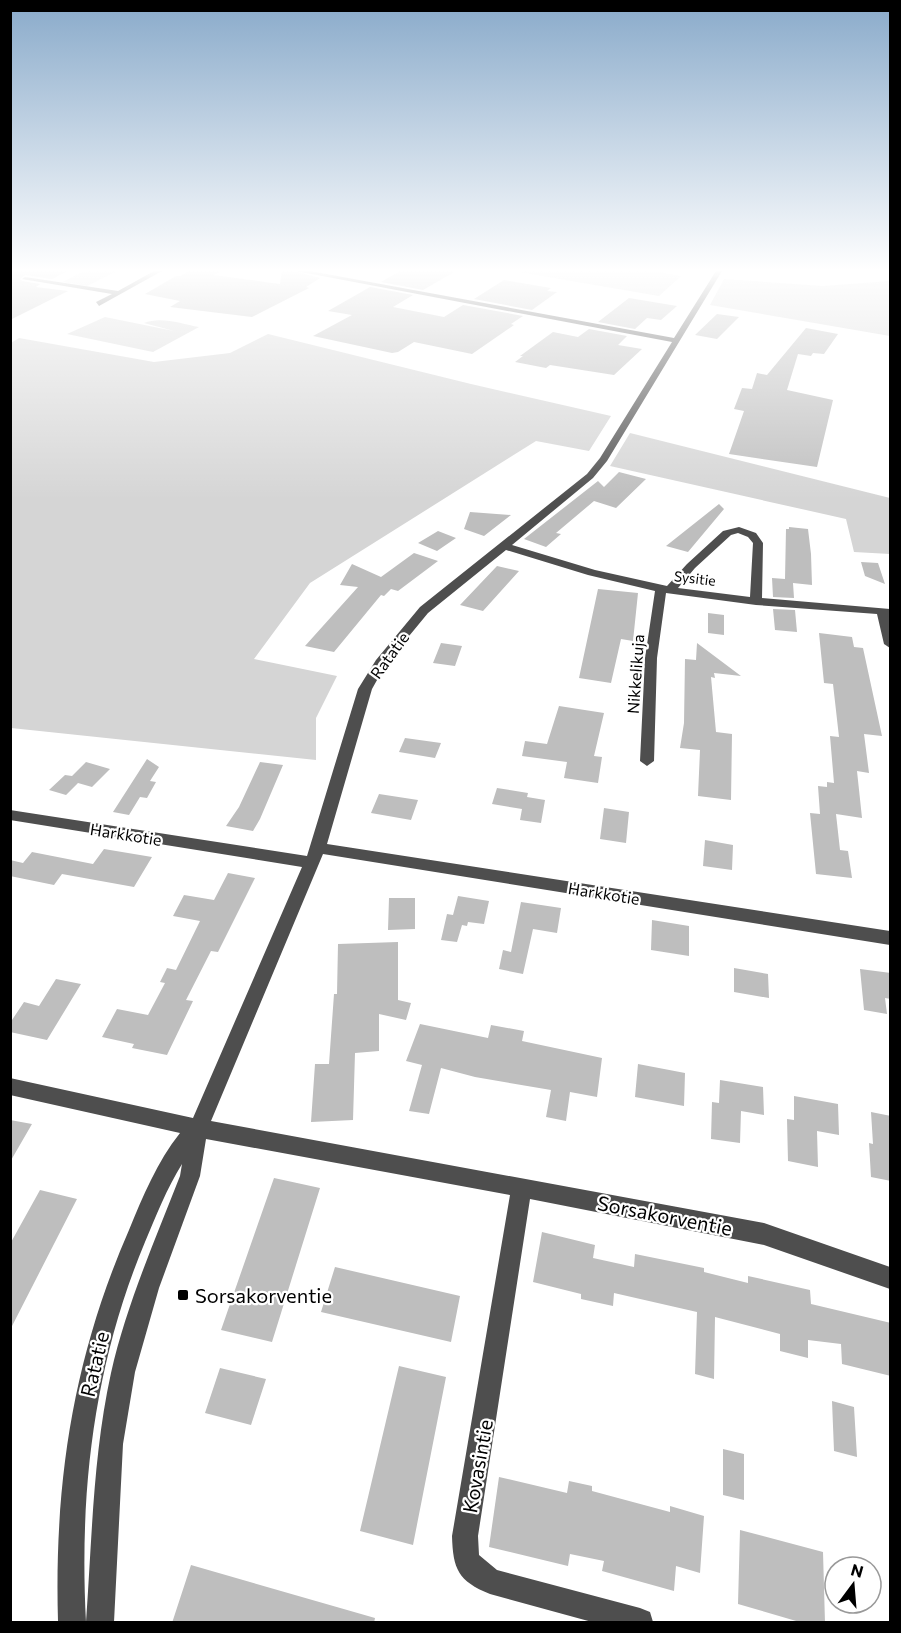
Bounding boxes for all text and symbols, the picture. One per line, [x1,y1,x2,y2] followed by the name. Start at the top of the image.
[673,567,717,589] street label: Sysitie
[366,628,412,682] street label: Ratatie
[623,634,647,714] street label: Nikkelikuja
[89,819,163,849] street label: Harkkotie
[567,878,641,908] street label: Harkkotie
[595,1190,735,1240] street label: Sorsakorventie
[195,1283,332,1307] place label: Sorsakorventie
[176,1288,190,1302] marker: Sorsakorventie
[75,1329,113,1399] street label: Ratatie
[457,1417,497,1515] street label: Kovasintie
[823,1555,883,1615] north arrow
[849,1559,866,1581] text: N

